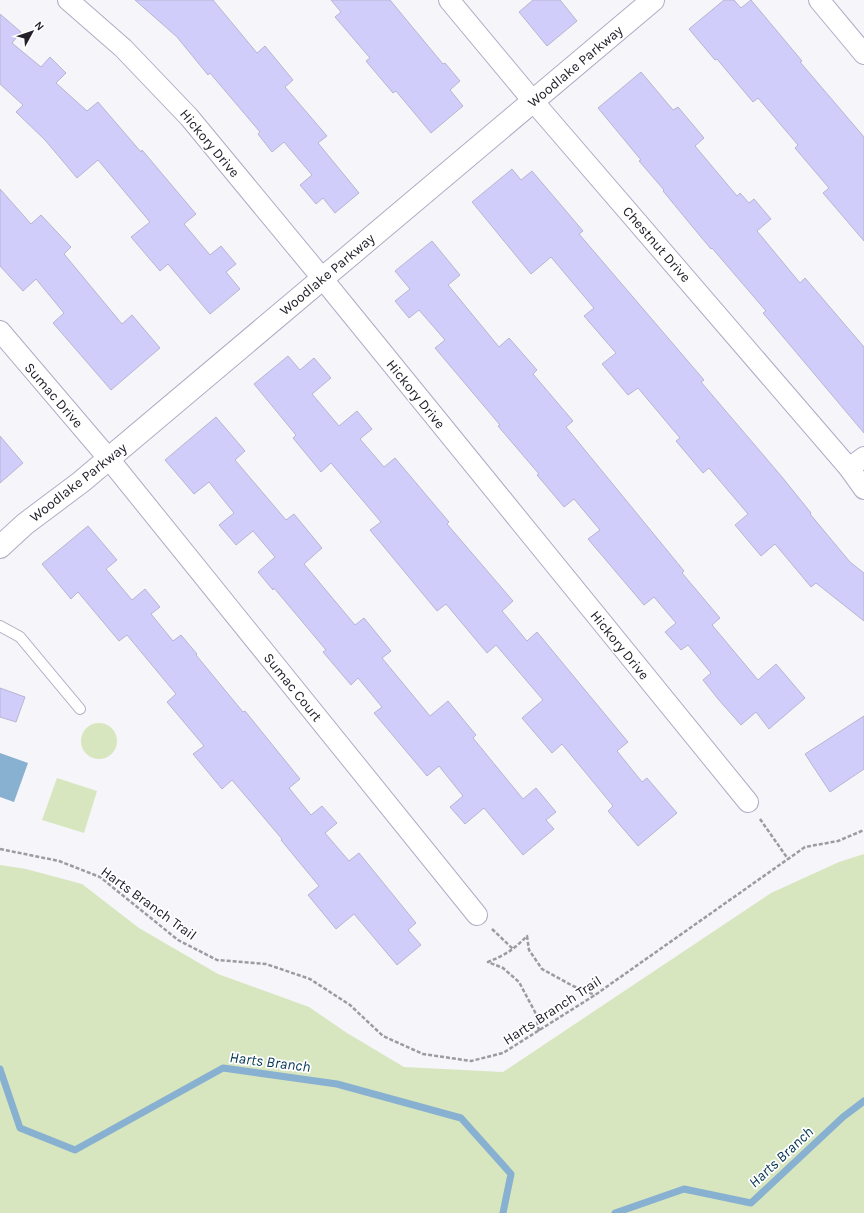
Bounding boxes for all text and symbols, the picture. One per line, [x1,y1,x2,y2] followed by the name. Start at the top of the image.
[12,12,52,52] north arrow
[32,19,47,33] text: N
[524,21,627,111] street label: Woodlake Parkway
[176,106,243,181] street label: Hickory Drive
[619,203,694,286] street label: Chestnut Drive
[276,229,379,319] street label: Woodlake Parkway
[383,356,449,432] street label: Hickory Drive
[21,359,87,431] street label: Sumac Drive
[26,439,131,526] street label: Woodlake Parkway
[587,607,653,683] street label: Hickory Drive
[260,650,325,725] street label: Sumac Court
[98,863,200,944] street label: Harts Branch Trail
[500,972,605,1049] street label: Harts Branch Trail
[228,1048,312,1076] water label: Harts Branch
[745,1123,817,1191] water label: Harts Branch

